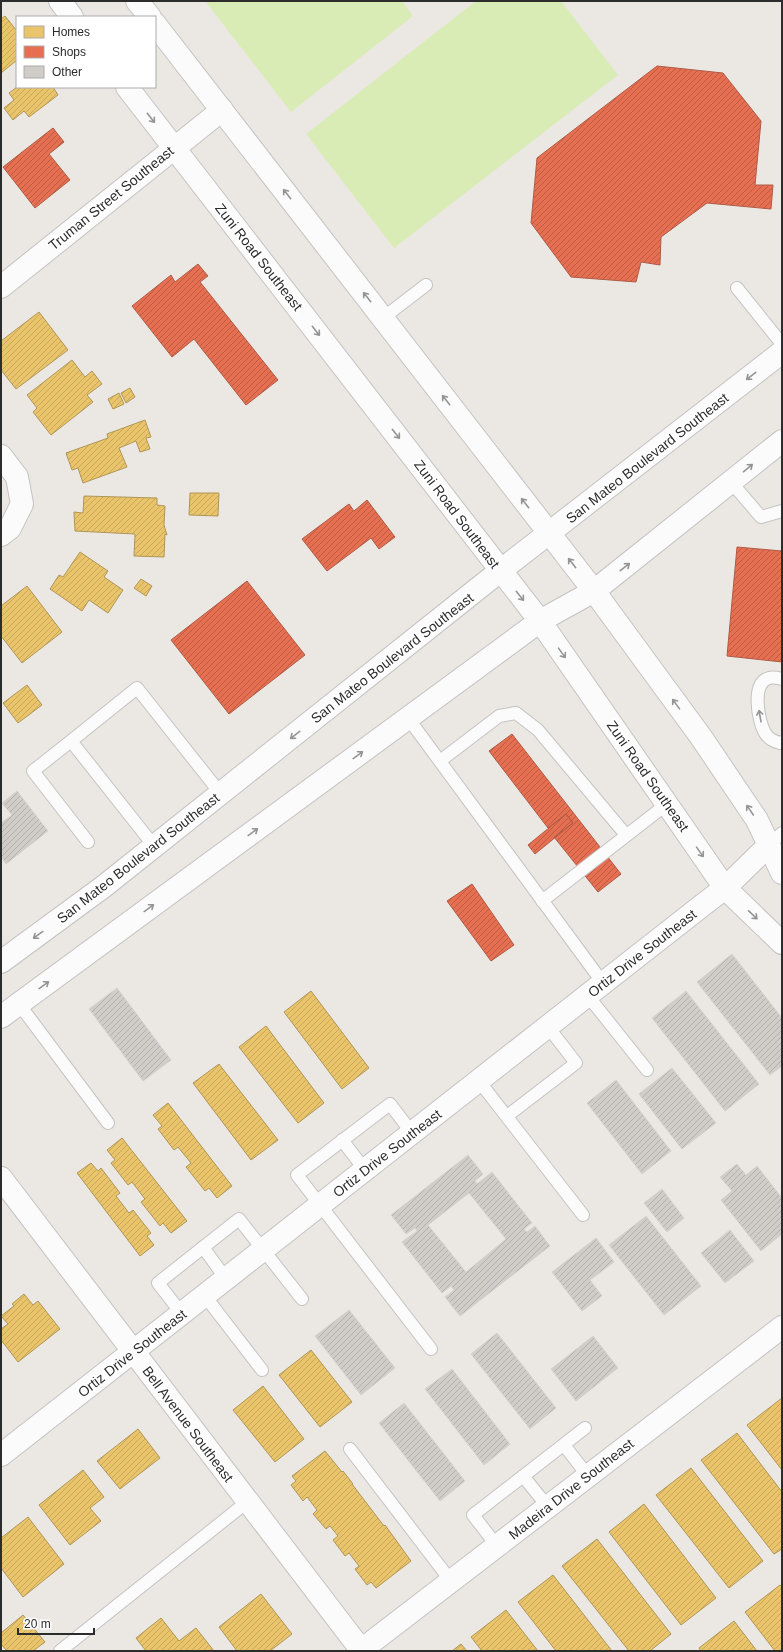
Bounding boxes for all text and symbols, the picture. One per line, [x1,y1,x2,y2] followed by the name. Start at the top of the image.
[16,16,156,88] legend
[52,25,90,39] text: Homes
[52,45,86,59] text: Shops
[52,65,82,79] text: Other
[147,112,156,123] one-way arrow
[45,143,177,253] street label: Truman Street Southeast
[283,189,291,200] one-way arrow
[212,200,306,314] street label: Zuni Road Southeast
[362,292,371,303] one-way arrow
[312,326,321,337] one-way arrow
[746,371,757,380] one-way arrow
[563,390,731,526] street label: San Mateo Boulevard Southeast
[442,395,450,406] one-way arrow
[391,429,400,440] one-way arrow
[411,457,503,571] street label: Zuni Road Southeast
[743,464,754,473] one-way arrow
[521,498,530,509] one-way arrow
[567,557,576,568] one-way arrow
[619,563,630,572] one-way arrow
[308,590,476,726] street label: San Mateo Boulevard Southeast
[516,591,525,601] one-way arrow
[558,647,566,658] one-way arrow
[672,698,681,709] one-way arrow
[756,710,764,723] one-way arrow
[604,718,692,835] street label: Zuni Road Southeast
[289,731,300,739] one-way arrow
[352,751,363,759] one-way arrow
[54,790,222,926] street label: San Mateo Boulevard Southeast
[746,805,754,816] one-way arrow
[248,827,259,836] one-way arrow
[696,846,704,857] one-way arrow
[143,904,154,913] one-way arrow
[585,906,699,1000] street label: Ortiz Drive Southeast
[748,910,758,920] one-way arrow
[32,931,43,940] one-way arrow
[38,981,49,990] one-way arrow
[330,1106,444,1200] street label: Ortiz Drive Southeast
[75,1306,189,1400] street label: Ortiz Drive Southeast
[139,1363,237,1485] street label: Bell Avenue Southeast
[505,1435,637,1543] street label: Madeira Drive Southeast
[18,1610,94,1636] scale bar
[24,1617,51,1631] text: 20 m

